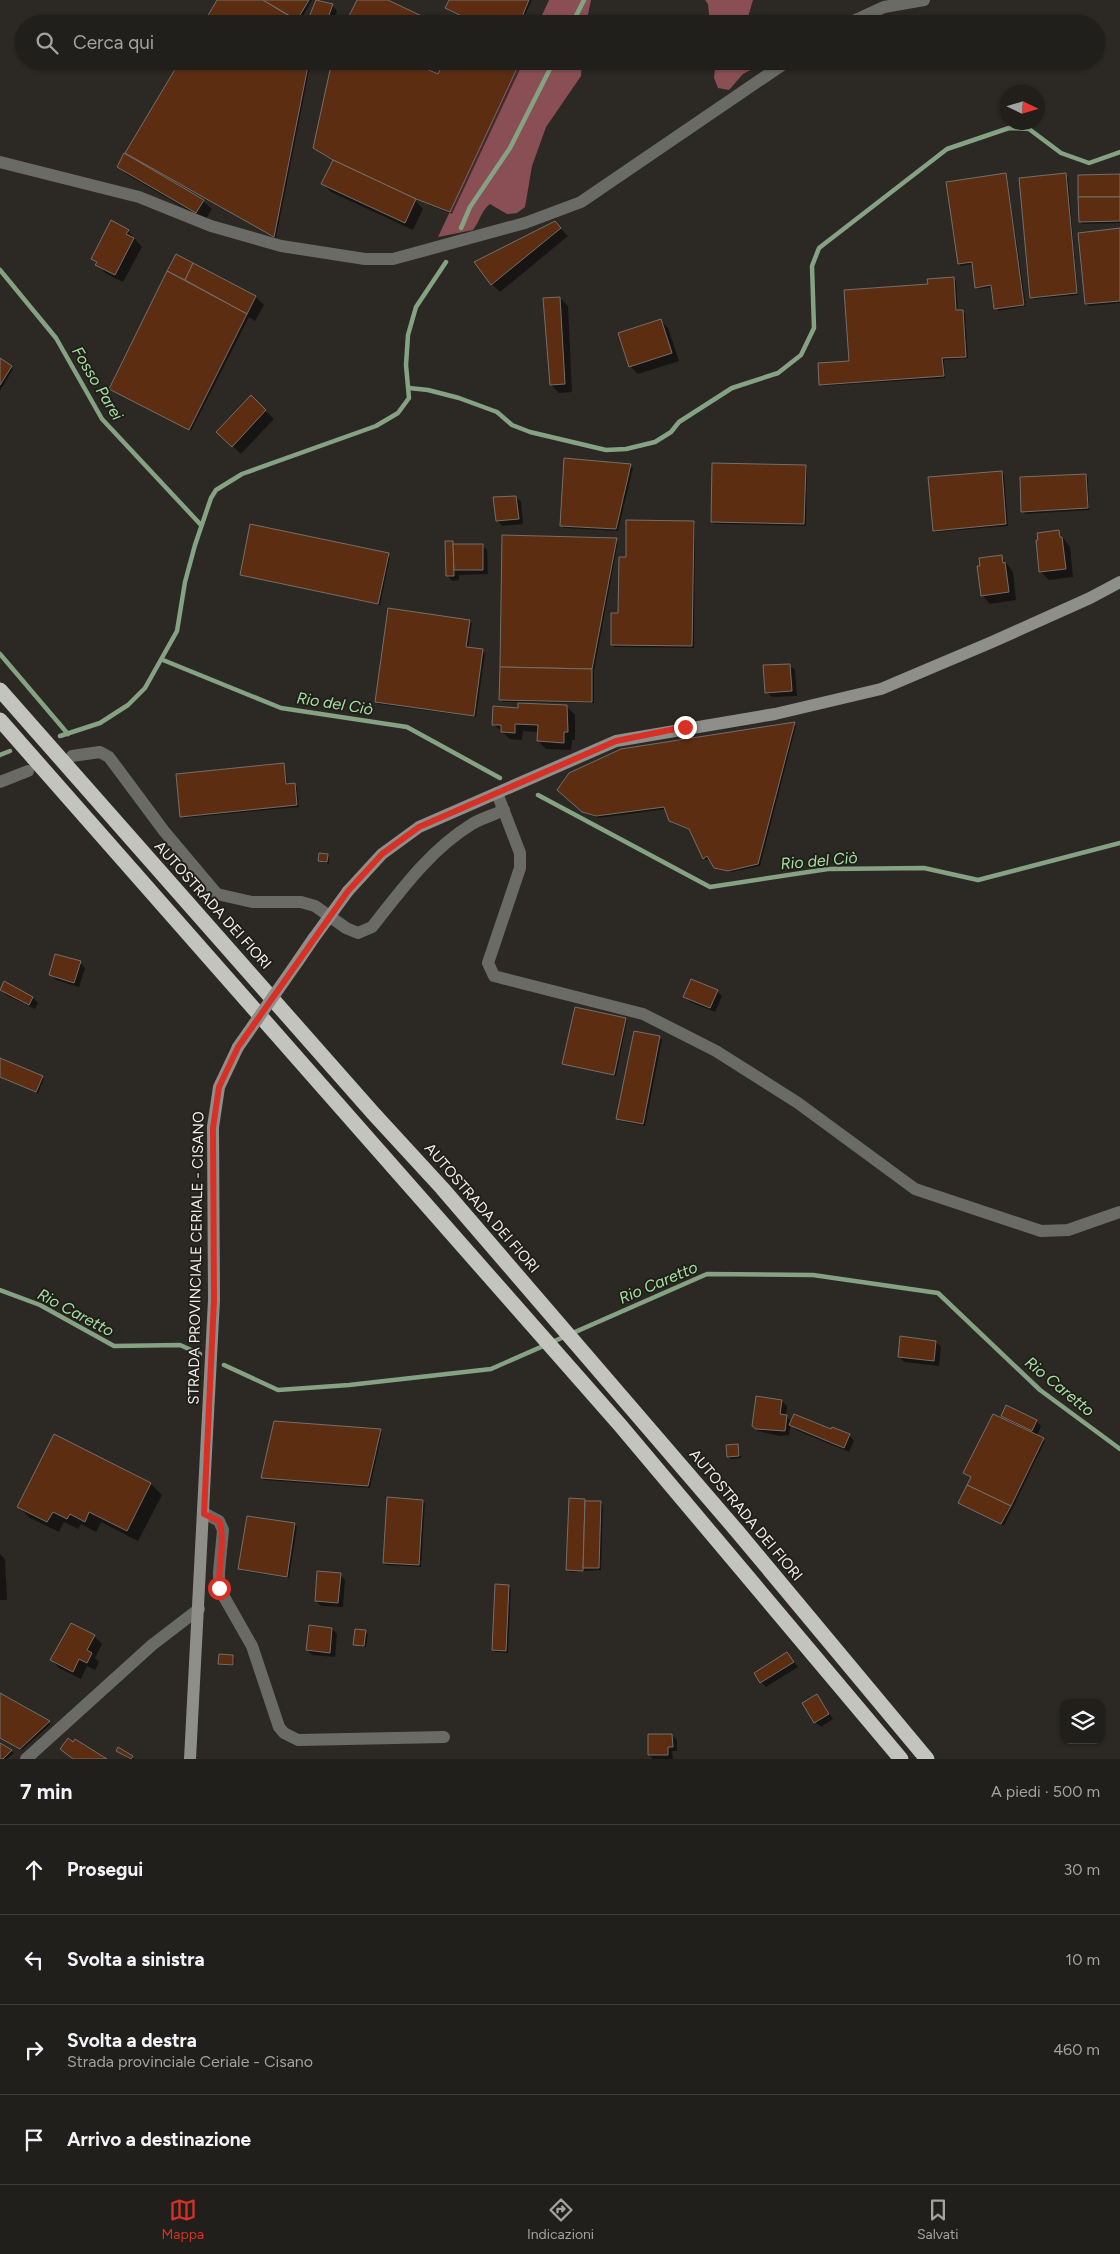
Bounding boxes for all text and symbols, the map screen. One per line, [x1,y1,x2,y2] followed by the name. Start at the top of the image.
[15,15,1105,70] search box
[33,29,61,57] icon: search
[73,31,154,54] text: Cerca qui
[1000,85,1045,130] north arrow
[68,343,127,424] water label: Fosso Parei
[295,688,375,719] water label: Rio del Ciò
[674,716,697,739] route end
[151,837,275,973] street label: AUTOSTRADA DEI FIORI
[780,848,858,873] water label: Rio del Ciò
[184,1111,208,1405] street label: STRADA PROVINCIALE CERIALE - CISANO
[421,1139,543,1277] street label: AUTOSTRADA DEI FIORI
[616,1257,700,1308] water label: Rio Caretto
[34,1284,117,1340] water label: Rio Caretto
[1021,1353,1098,1420] water label: Rio Caretto
[686,1446,806,1584] street label: AUTOSTRADA DEI FIORI
[208,1577,231,1600] route start
[1060,1699,1105,1744] map controls
[1060,1699,1105,1744] button: layers
[20,1779,72,1804] text: 7 min
[991,1782,1100,1801] text: A piedi · 500 m
[20,1856,48,1884] icon: ahead
[67,1858,143,1881] text: Prosegui
[1063,1860,1100,1879] text: 30 m
[20,1946,48,1974] icon: left
[67,1948,205,1971] text: Svolta a sinistra
[1066,1950,1100,1969] text: 10 m
[67,2029,197,2052] text: Svolta a destra
[20,2036,48,2064] icon: right
[1053,2040,1100,2059] text: 460 m
[67,2052,313,2071] text: Strada provinciale Ceriale - Cisano
[20,2126,48,2154] icon: arrive
[67,2128,251,2151] text: Arrivo a destinazione
[161,2196,204,2243] tab: Mappa
[527,2196,594,2243] tab: Indicazioni
[917,2196,959,2243] tab: Salvati

